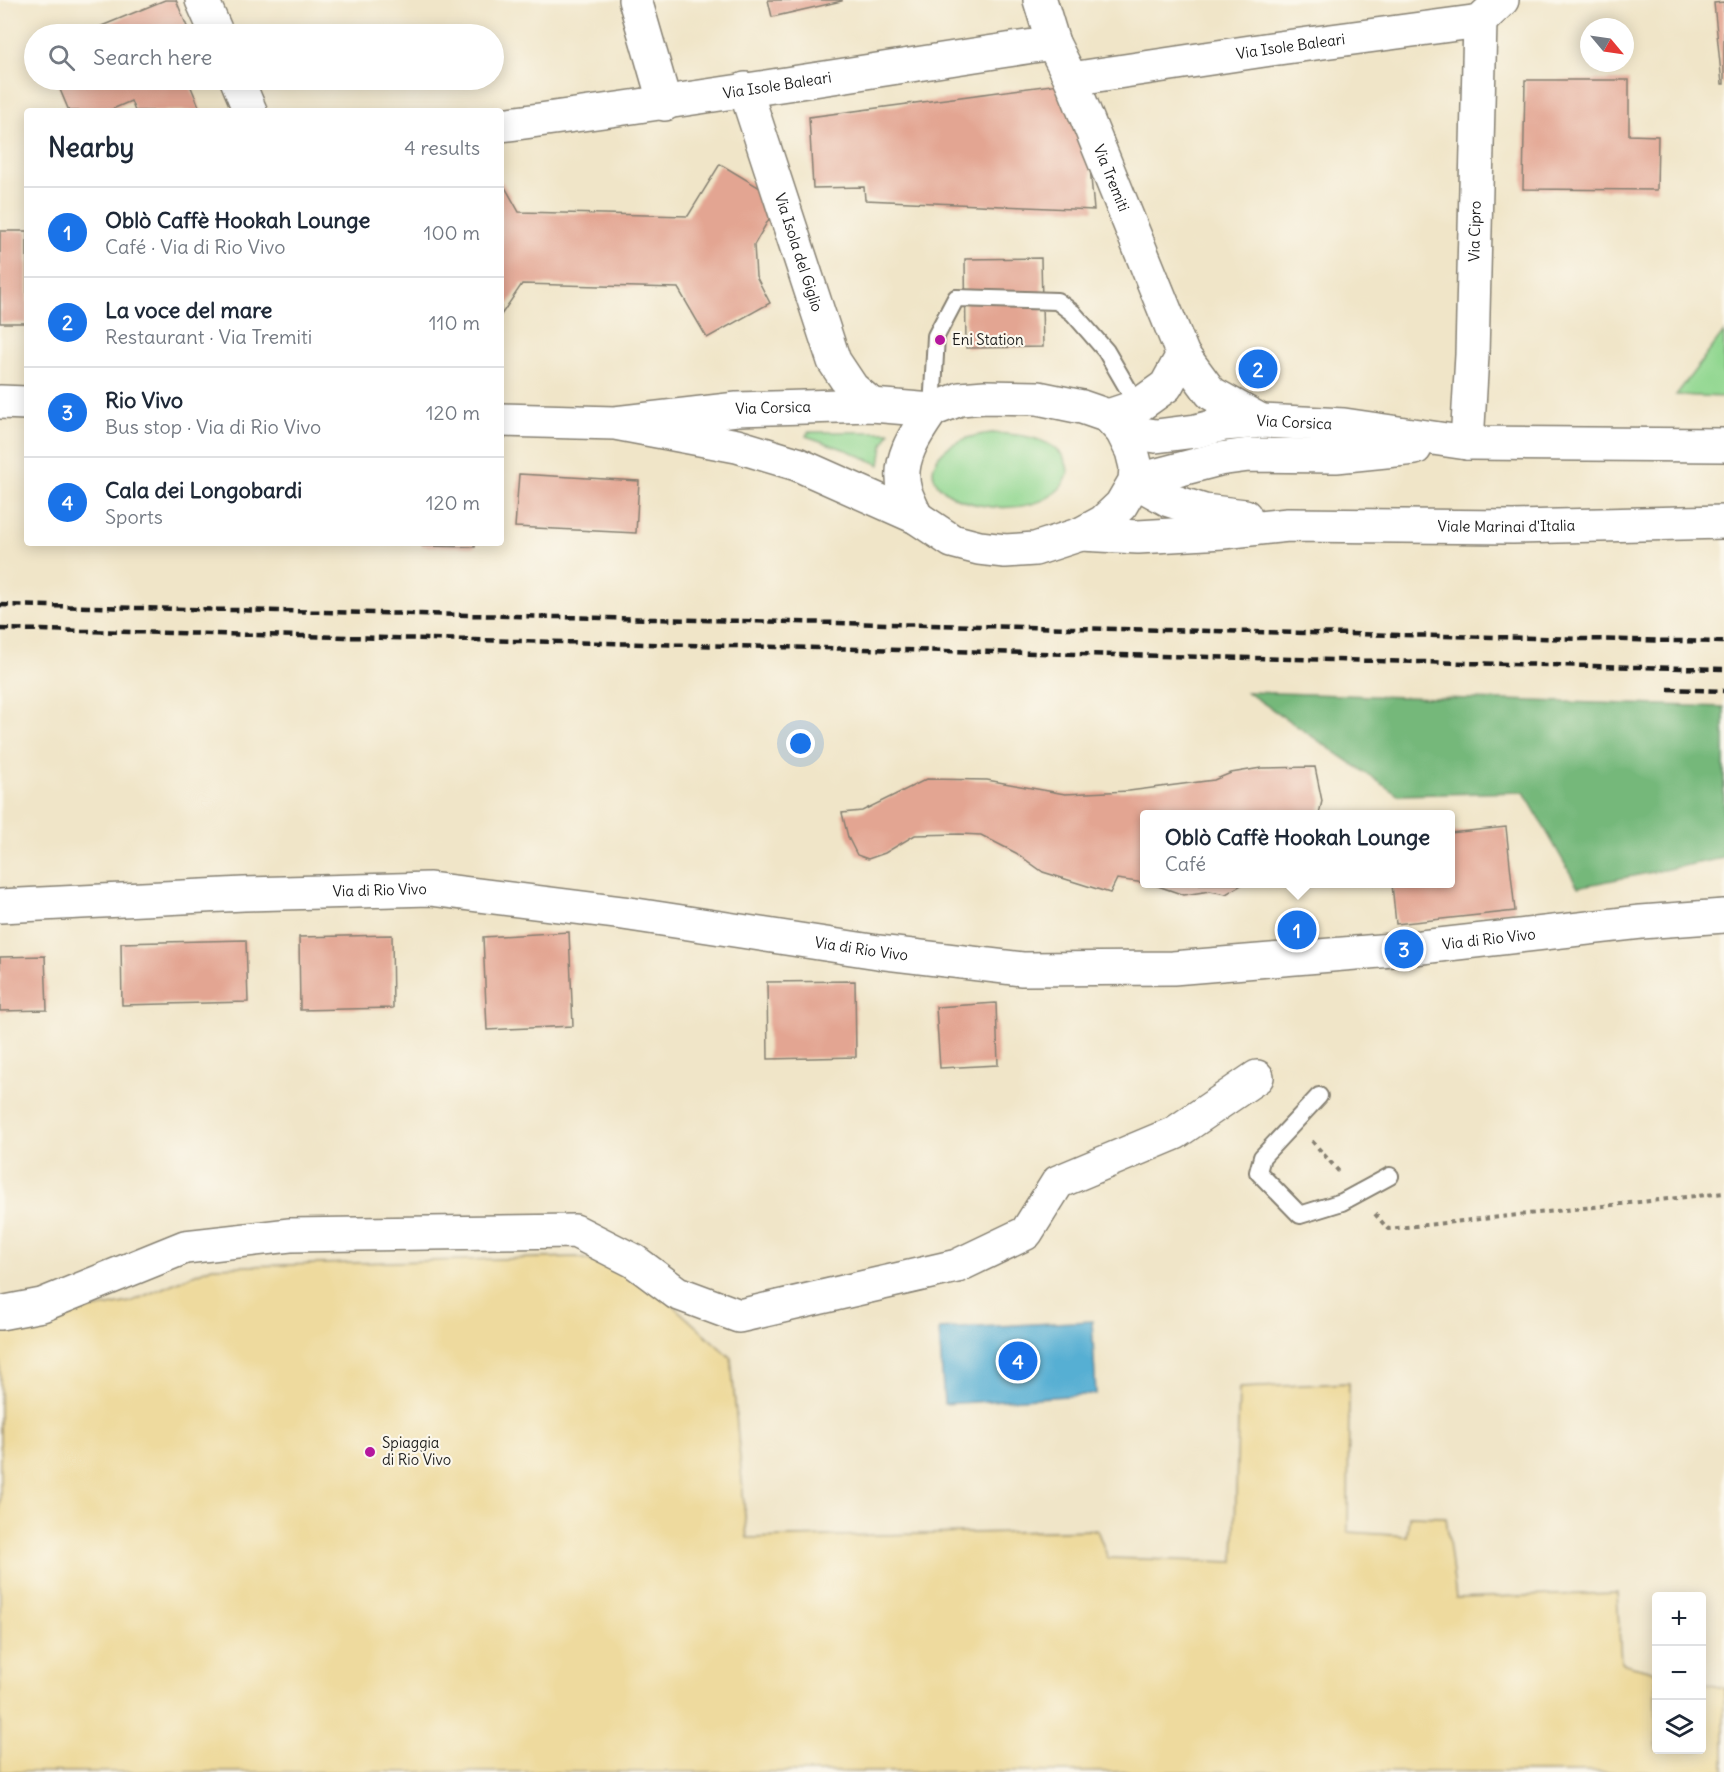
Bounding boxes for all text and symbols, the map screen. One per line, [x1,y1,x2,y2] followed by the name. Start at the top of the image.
[1580,18,1634,72] north arrow
[24,24,504,90] search box
[1235,29,1346,63] street label: Via Isole Baleari
[45,41,78,74] icon: search
[93,43,212,71] text: Search here
[721,67,833,103] street label: Via Isole Baleari
[48,131,134,164] text: Nearby
[404,135,480,160] text: 4 results
[1090,142,1134,214] street label: Via Tremiti
[771,191,827,314] street label: Via Isola del Giglio
[1464,200,1485,262] street label: Via Cipro
[105,206,370,234] text: Oblò Caffè Hookah Lounge
[64,220,71,245] text: 1
[423,220,480,245] text: 100 m
[105,234,285,259] text: Café · Via di Rio Vivo
[105,296,272,324] text: La voce del mare
[62,310,73,335] text: 2
[429,310,480,335] text: 110 m
[105,324,312,349] text: Restaurant · Via Tremiti
[952,330,1024,349] place label: Eni Station
[933,333,947,347] marker: Eni Station
[1238,346,1278,392] pin: 2
[105,386,183,414] text: Rio Vivo
[735,397,812,418] street label: Via Corsica
[62,400,73,425] text: 3
[426,400,480,425] text: 120 m
[1256,411,1333,433] street label: Via Corsica
[105,414,321,439] text: Bus stop · Via di Rio Vivo
[105,476,302,504] text: Cala dei Longobardi
[62,490,73,515] text: 4
[426,490,480,515] text: 120 m
[105,504,163,529] text: Sports
[1438,516,1576,536] street label: Viale Marinai d'Italia
[786,729,815,758] your location
[1140,810,1455,888] popup
[1165,823,1430,851] text: Oblò Caffè Hookah Lounge
[1165,851,1206,876] text: Café
[332,879,427,901] street label: Via di Rio Vivo
[1278,908,1316,952] pin: 1
[1441,924,1537,954] street label: Via di Rio Vivo
[1384,926,1424,972] pin: 3
[813,932,909,964] street label: Via di Rio Vivo
[998,1338,1038,1384] pin: 4
[382,1433,451,1469] place label: Spiaggia di Rio Vivo
[363,1445,377,1459] marker: Spiaggia di Rio Vivo
[1652,1592,1706,1754] map controls
[1652,1592,1706,1646] button: +
[1652,1646,1706,1700] button: −
[1652,1700,1706,1754] button: layers

